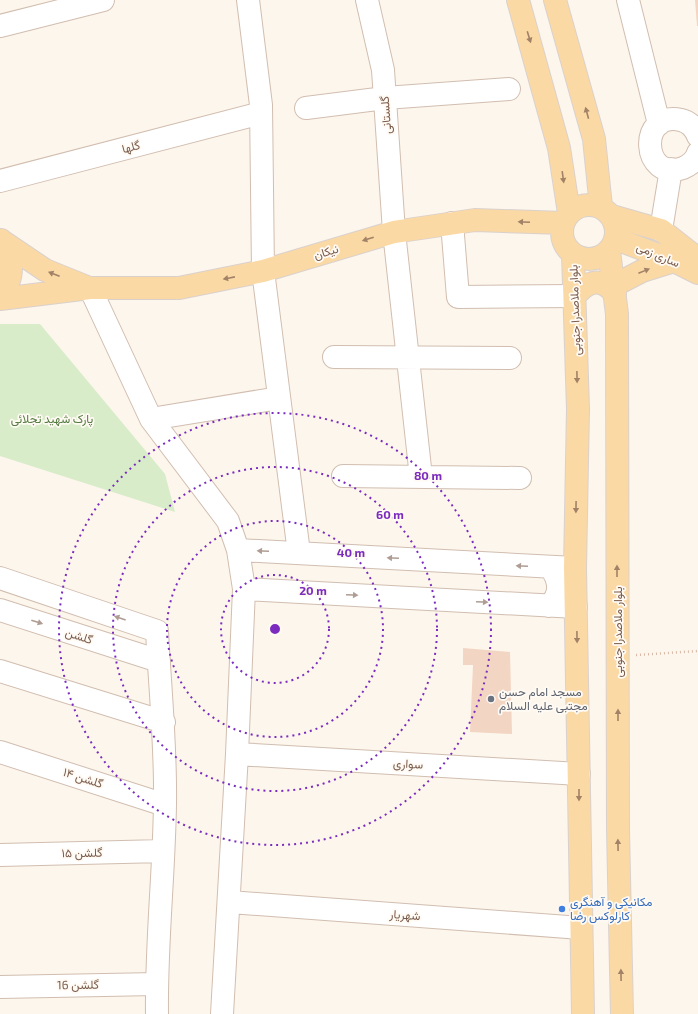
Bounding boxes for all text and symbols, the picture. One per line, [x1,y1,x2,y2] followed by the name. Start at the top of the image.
[526,32,532,44] one-way arrow
[377,95,395,135] street label: گلستانی
[584,107,590,119] one-way arrow
[120,137,142,157] street label: گلها
[560,171,566,183] one-way arrow
[518,218,530,225] one-way arrow
[361,237,373,243] one-way arrow
[634,239,682,271] street label: ساری زمی
[312,241,340,262] street label: نیکان
[565,264,585,356] street label: بلوار ملاصدرا جنوبی
[638,268,649,274] one-way arrow
[48,270,60,276] one-way arrow
[223,275,235,281] one-way arrow
[574,371,580,384] one-way arrow
[11,411,93,427] park label: پارک شهید تجلائی
[414,468,442,482] text: 80 m
[573,501,579,514] one-way arrow
[376,507,404,521] text: 60 m
[337,545,365,559] text: 40 m
[257,548,269,555] one-way arrow
[387,555,399,562] one-way arrow
[516,562,528,569] one-way arrow
[614,564,620,577] one-way arrow
[299,583,327,597] text: 20 m
[610,587,626,677] street label: بلوار ملاصدرا جنوبی
[346,592,358,599] one-way arrow
[476,599,488,606] one-way arrow
[113,615,125,621] one-way arrow
[31,619,43,625] one-way arrow
[268,622,282,636] centre of rings
[63,624,95,648] street label: گلشن
[573,631,580,643] one-way arrow
[499,684,588,714] place label: مسجد امام حسن مجتبی علیه السلام
[486,694,496,704] marker: مسجد امام حسن مجتبی علیه السلام
[615,708,621,721] one-way arrow
[393,755,423,773] street label: سواری
[61,764,105,792] street label: گلشن ۱۴
[576,789,582,802] one-way arrow
[615,838,621,851] one-way arrow
[61,845,103,861] street label: گلشن ۱۵
[570,894,652,924] place label: مکانیکی و آهنگری کارلوکس رضا
[557,904,567,914] marker: مکانیکی و آهنگری کارلوکس رضا
[388,906,421,924] street label: شهریار
[618,969,625,981] one-way arrow
[57,977,99,993] street label: گلشن 16

